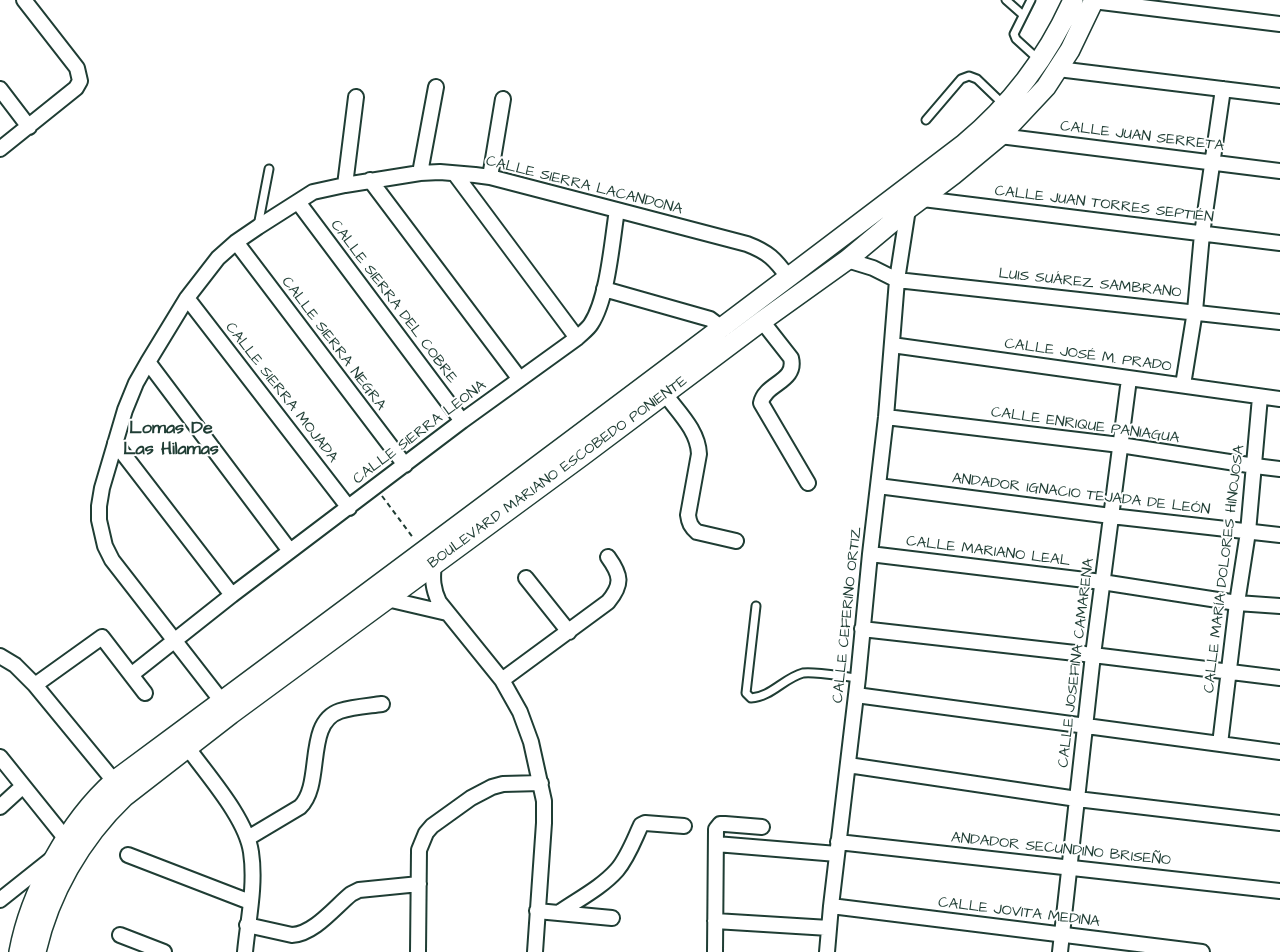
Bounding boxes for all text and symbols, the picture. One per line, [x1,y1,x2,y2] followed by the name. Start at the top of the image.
[1059,118,1225,156] street label: CALLE JUAN SERRETA
[484,153,684,219] street label: CALLE SIERRA LACANDONA
[993,183,1215,227] street label: CALLE JUAN TORRES SEPTIÉN
[326,217,460,387] street label: CALLE SIERRA DEL COBRE
[998,265,1182,303] street label: LUIS SUÁREZ SAMBRANO
[277,274,389,414] street label: CALLE SIERRA NEGRA
[221,319,341,467] street label: CALLE SIERRA MOJADA
[1003,335,1173,377] street label: CALLE JOSÉ M. PRADO
[425,373,691,573] street label: BOULEVARD MARIANO ESCOBEDO PONIENTE
[350,377,490,489] street label: CALLE SIERRA LEONA
[990,404,1180,448] street label: CALLE ENRIQUE PANIAGUA
[123,418,219,460] district label: Lomas De Las Hilamas
[1201,444,1249,694] street label: CALLE MARÍA DOLORES HINOJOSA
[951,470,1211,520] street label: ANDADOR IGNACIO TEJADA DE LEÓN
[830,526,866,704] street label: CALLE CEFERINO ORTIZ
[905,533,1071,571] street label: CALLE MARIANO LEAL
[1055,557,1099,769] street label: CALLE JOSEFINA CAMARENA
[950,830,1172,870] street label: ANDADOR SECUNDINO BRISEÑO
[937,894,1101,932] street label: CALLE JOVITA MEDINA

